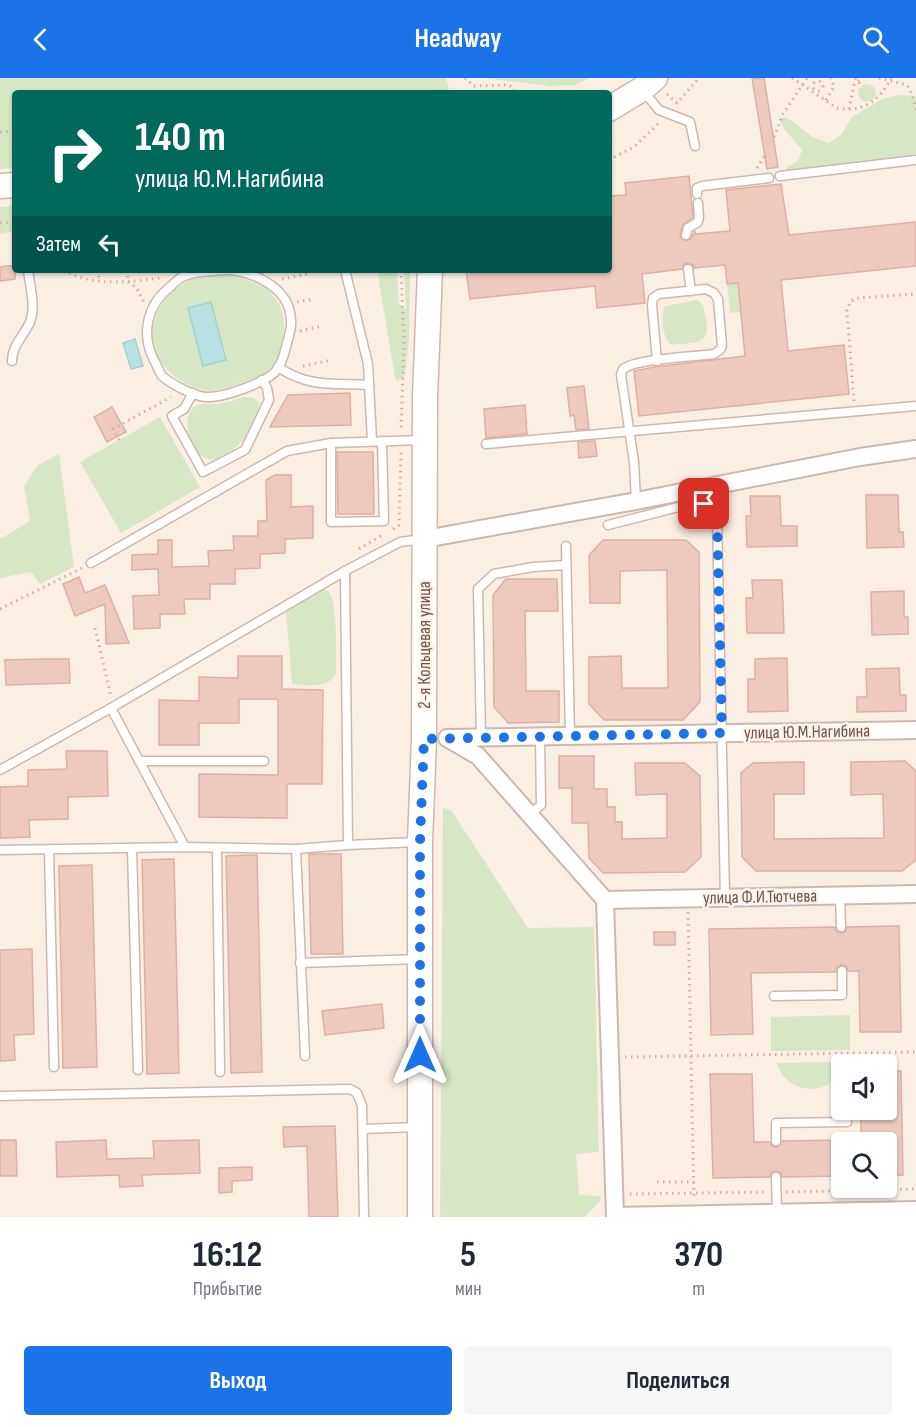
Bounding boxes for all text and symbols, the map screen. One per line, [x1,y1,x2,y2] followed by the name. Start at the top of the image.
[24,23,57,56] icon: back
[415,23,501,55] text: Headway
[859,23,892,56] icon: search
[135,112,226,163] text: 140 m
[36,114,114,192] icon: right
[135,163,324,195] text: улица Ю.М.Нагибина
[93,228,126,261] icon: left
[36,231,81,258] text: Затем
[678,478,729,529] pin
[687,487,720,520] icon: arrive
[414,581,435,709] street label: 2-я Кольцевая улица
[744,720,870,744] street label: улица Ю.М.Нагибина
[703,886,817,908] street label: улица Ф.И.Тютчева
[388,1023,452,1087] position arrow
[831,1054,897,1198] map controls
[831,1054,897,1120] button: sound
[831,1132,897,1198] button: search
[193,1234,262,1277] text: 16:12
[460,1234,476,1277] text: 5
[674,1234,723,1277] text: 370
[193,1277,262,1301] text: Прибытие
[455,1277,482,1301] text: мин
[692,1277,705,1301] text: m
[24,1346,452,1415] button: Выход
[464,1346,892,1415] button: Поделиться

